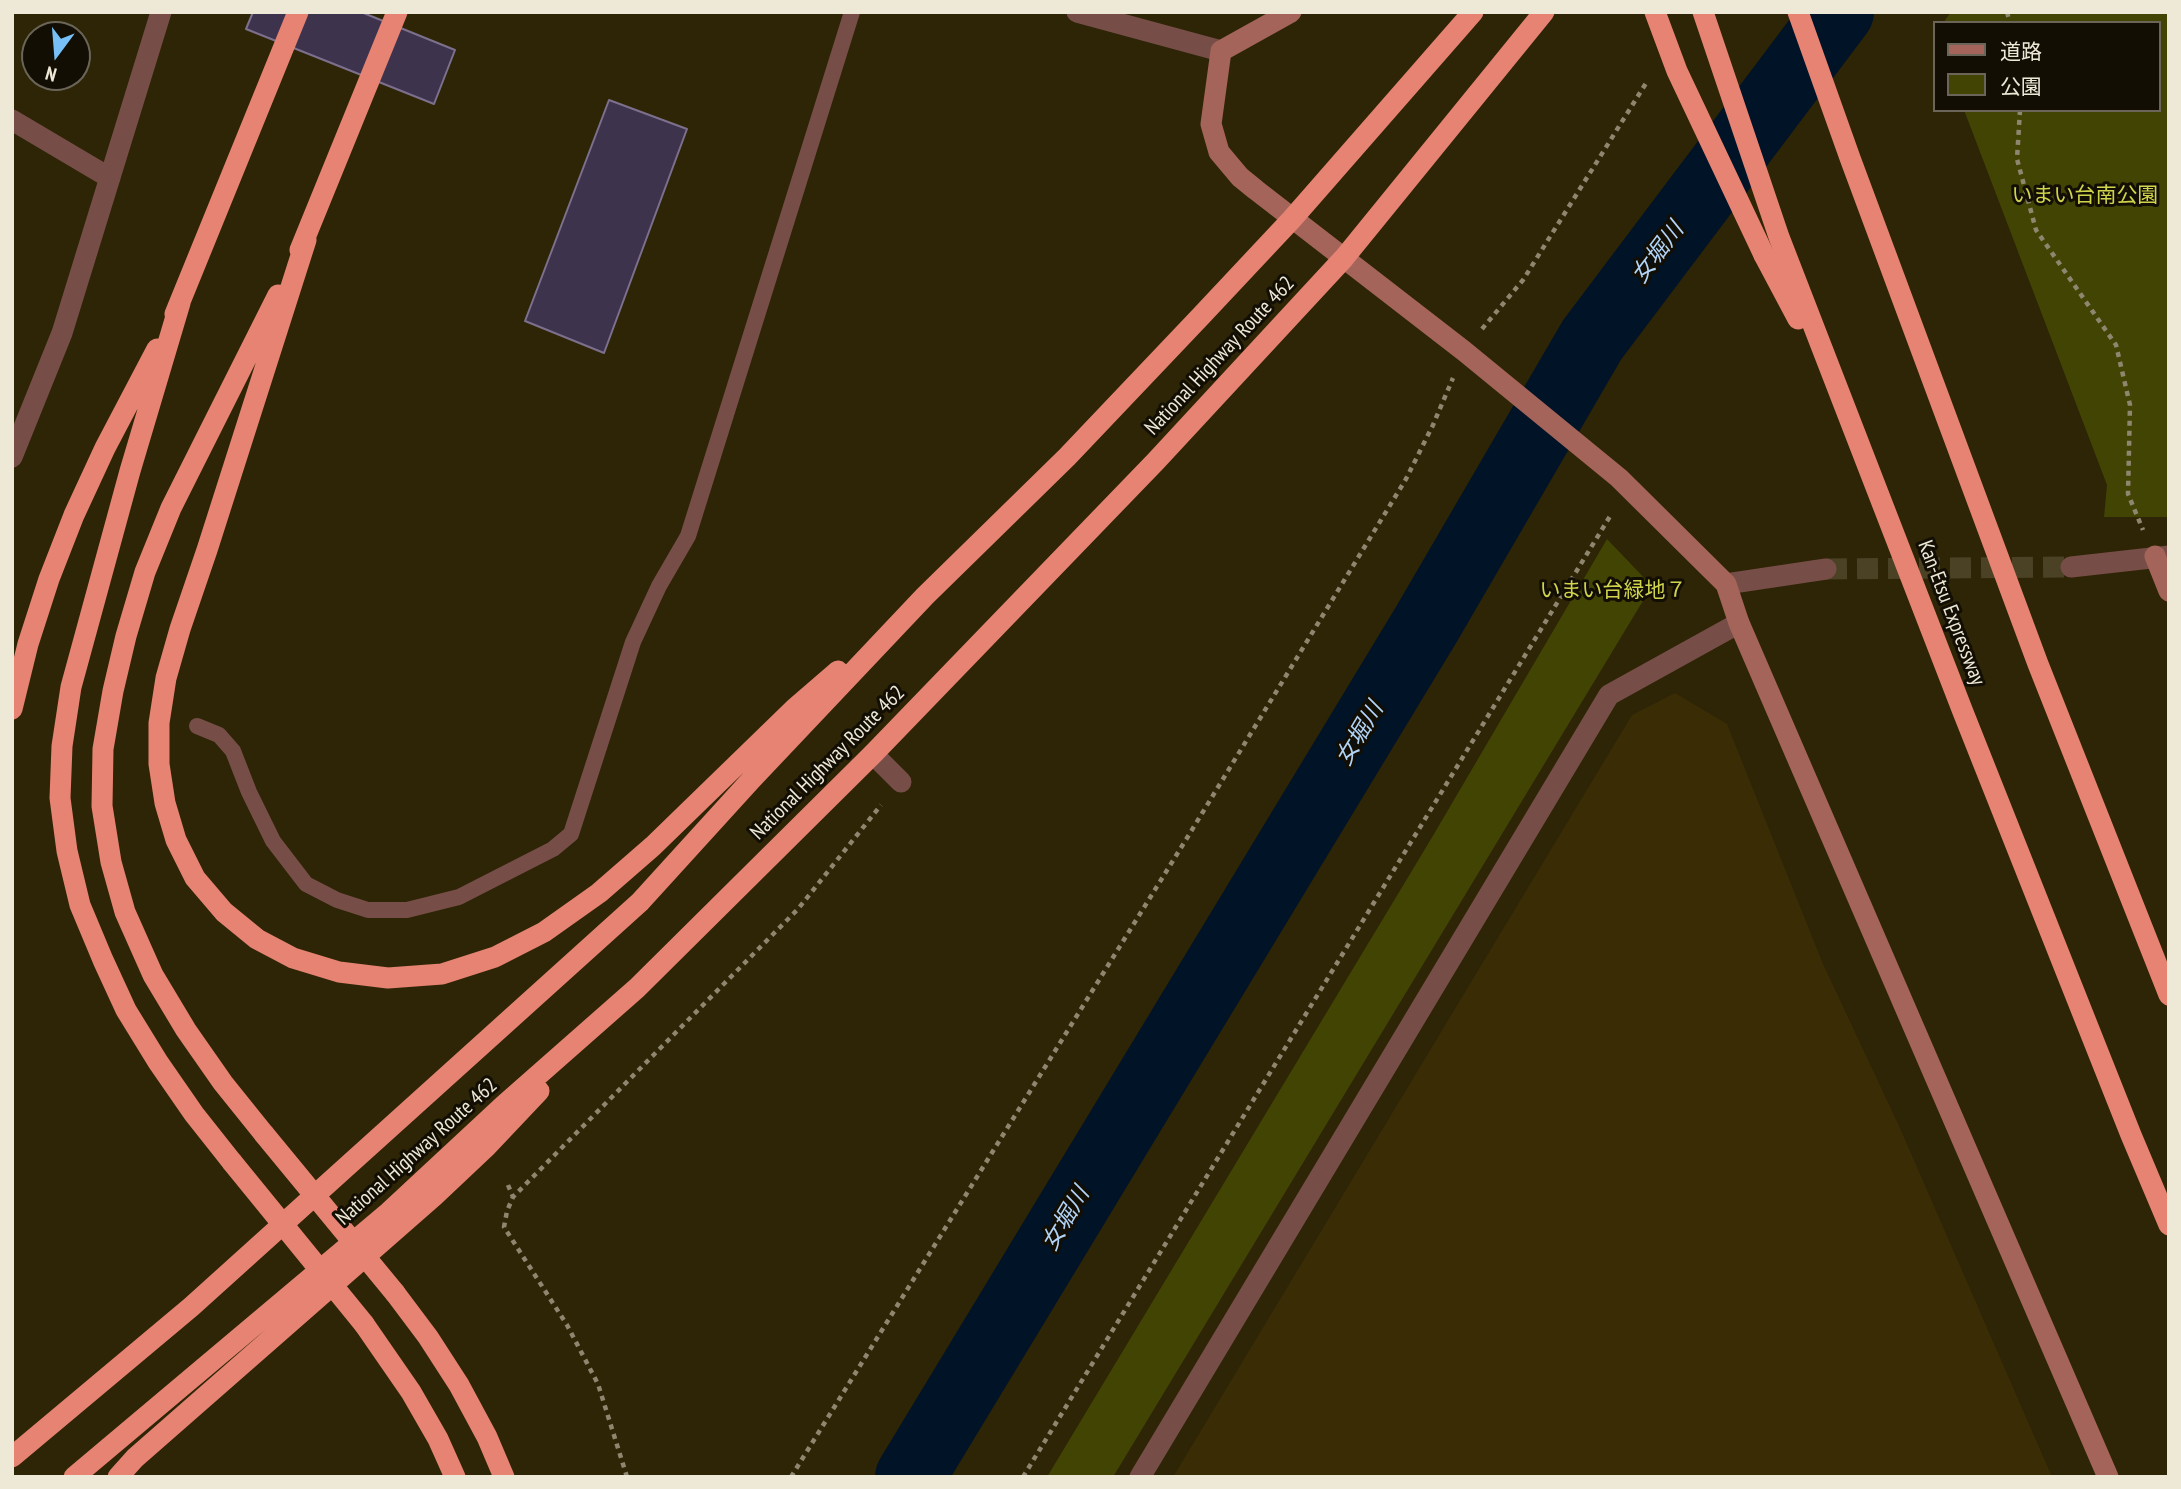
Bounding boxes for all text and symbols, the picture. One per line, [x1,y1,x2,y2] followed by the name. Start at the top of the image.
[21,21,91,91] north arrow
[1932,21,2160,112] legend
[2000,38,2042,65] text: 道路
[43,61,59,87] text: N
[2000,73,2042,100] text: 公園
[2012,183,2158,209] park label: いまい台南公園
[1626,217,1690,289] water label: 女堀川
[1140,271,1300,441] street label: National Highway Route 462
[1912,537,1990,689] street label: Kan-Etsu Expressway
[1540,578,1686,604] park label: いまい台緑地７
[746,681,910,845] street label: National Highway Route 462
[1330,697,1390,771] water label: 女堀川
[331,1073,503,1231] street label: National Highway Route 462
[1036,1182,1096,1256] water label: 女堀川

